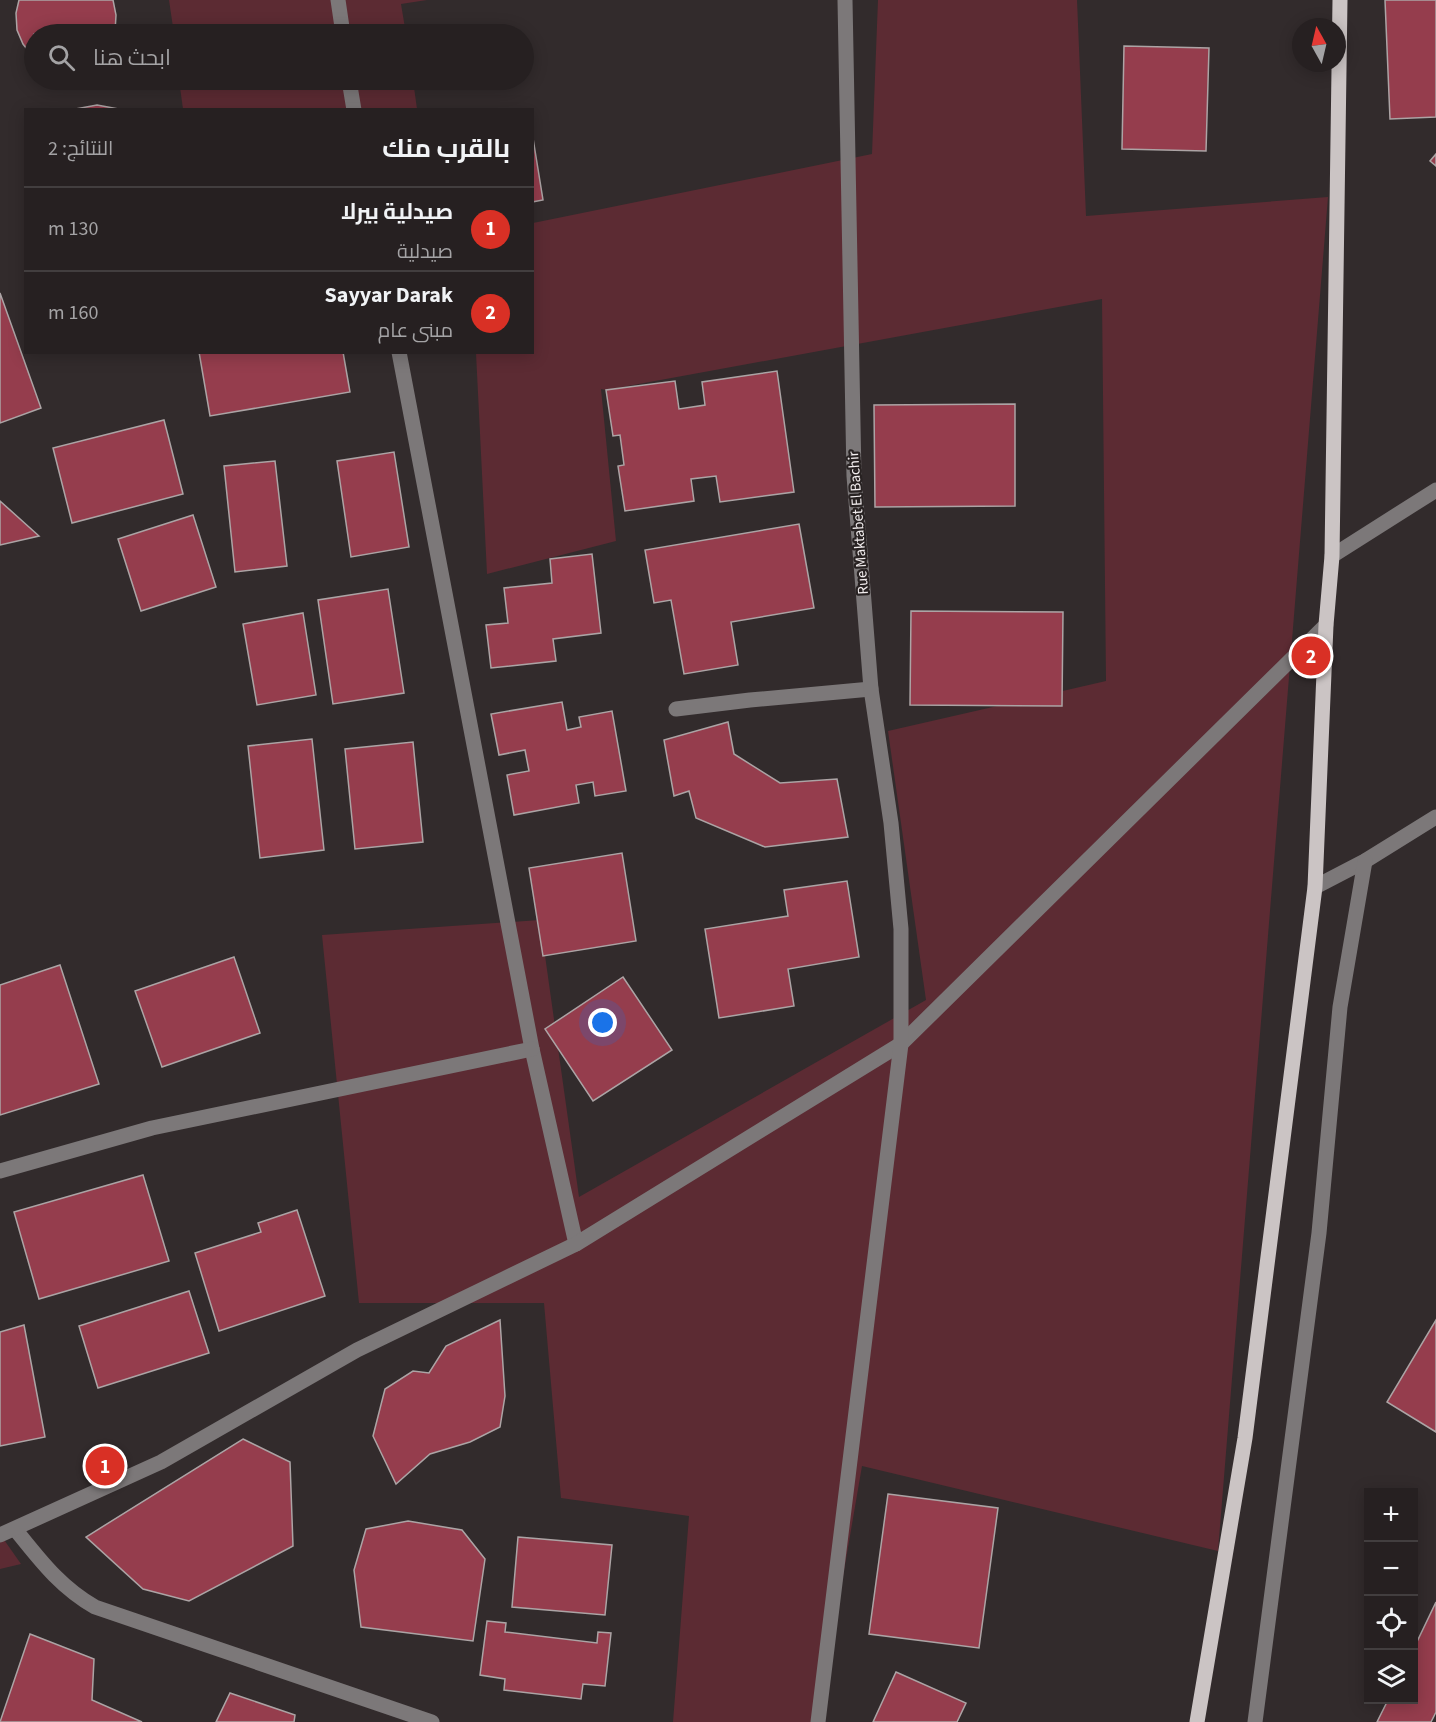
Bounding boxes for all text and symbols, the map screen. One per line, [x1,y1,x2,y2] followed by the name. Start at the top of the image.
[1292,18,1346,72] north arrow
[24,24,534,90] search box
[45,41,78,74] icon: search
[93,42,171,74] text: ابحث هنا
[382,130,510,167] text: بالقرب منك
[48,135,113,163] text: النتائج: 2
[341,196,453,228] text: صيدلية بيرلا
[48,215,98,243] text: 130 m
[485,215,496,243] text: 1
[397,238,453,266] text: صيدلية
[325,279,453,311] text: Sayyar Darak
[48,299,98,327] text: 160 m
[485,299,496,327] text: 2
[378,317,453,345] text: مبنى عام
[843,450,874,595] street label: Rue Maktabet El Bachir
[1292,634,1330,678] pin: 2
[588,1008,617,1037] your location
[86,1444,124,1488] pin: 1
[1364,1488,1418,1704] map controls
[1364,1488,1418,1542] button: +
[1364,1542,1418,1596] button: −
[1364,1596,1418,1650] button: locate
[1364,1650,1418,1704] button: layers

